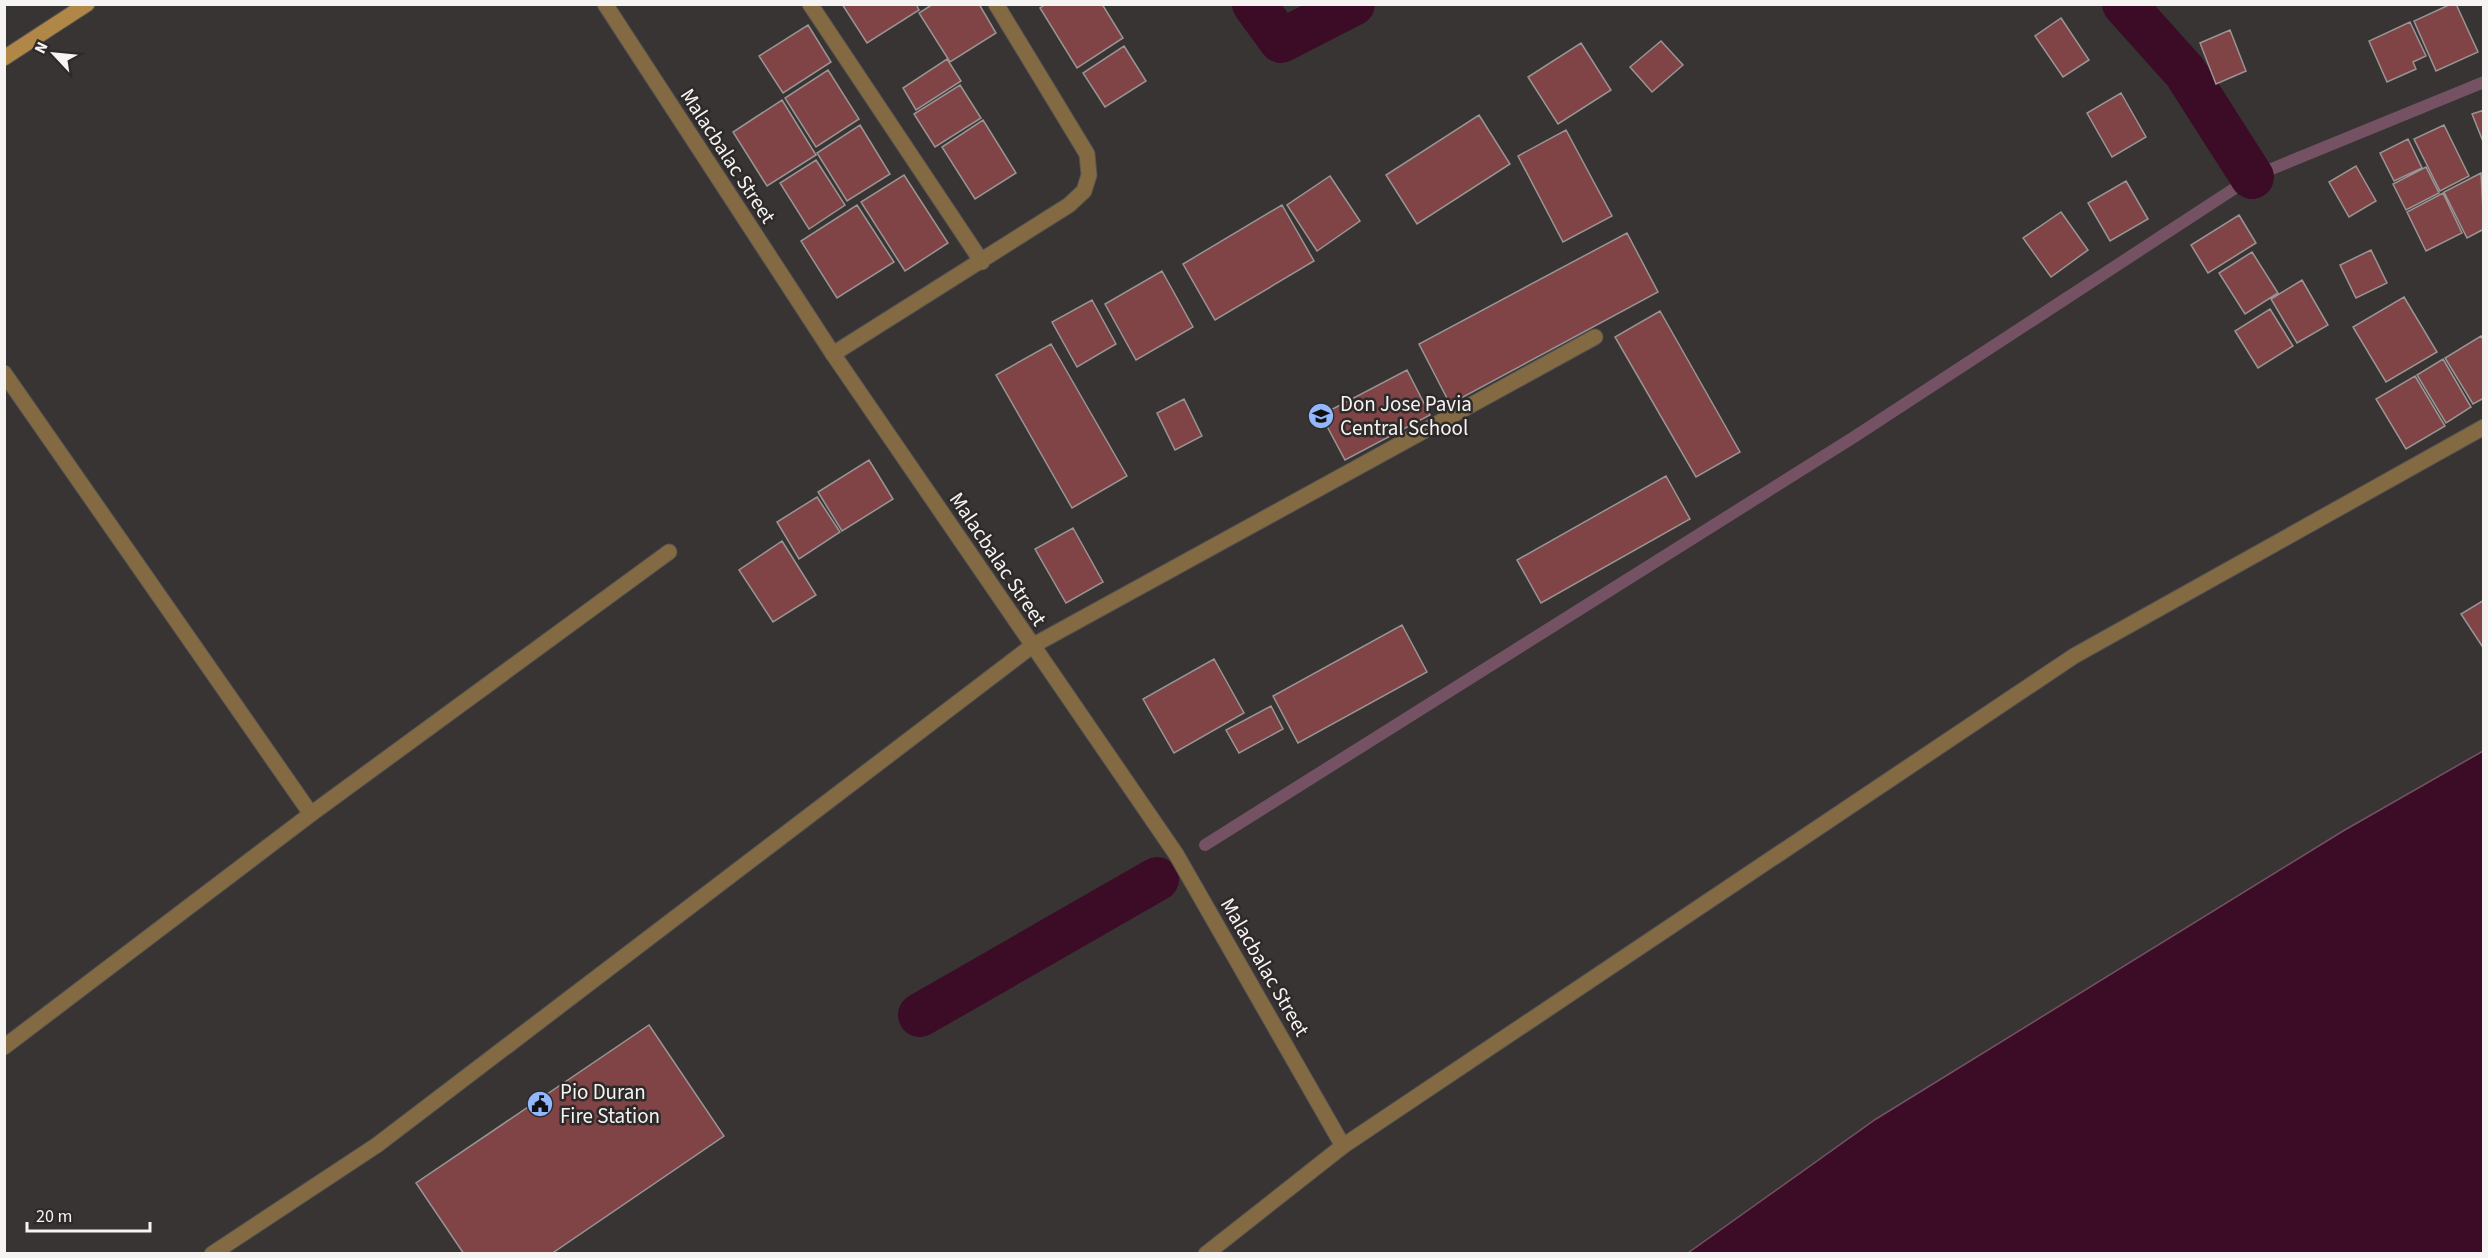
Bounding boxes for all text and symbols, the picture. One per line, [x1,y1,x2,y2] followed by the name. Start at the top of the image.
[24,24,84,84] north arrow
[29,38,54,57] text: N
[673,83,783,229] street label: Malacbalac Street
[1340,389,1472,443] place label: Don Jose Pavia Central School
[1306,401,1336,431] school or university icon: Don Jose Pavia Central School
[942,486,1054,632] street label: Malacbalac Street
[1213,892,1317,1042] street label: Malacbalac Street
[560,1077,660,1131] place label: Pio Duran Fire Station
[525,1089,555,1119] public building icon: Pio Duran Fire Station
[27,1195,150,1233] scale bar
[36,1204,72,1229] text: 20 m

